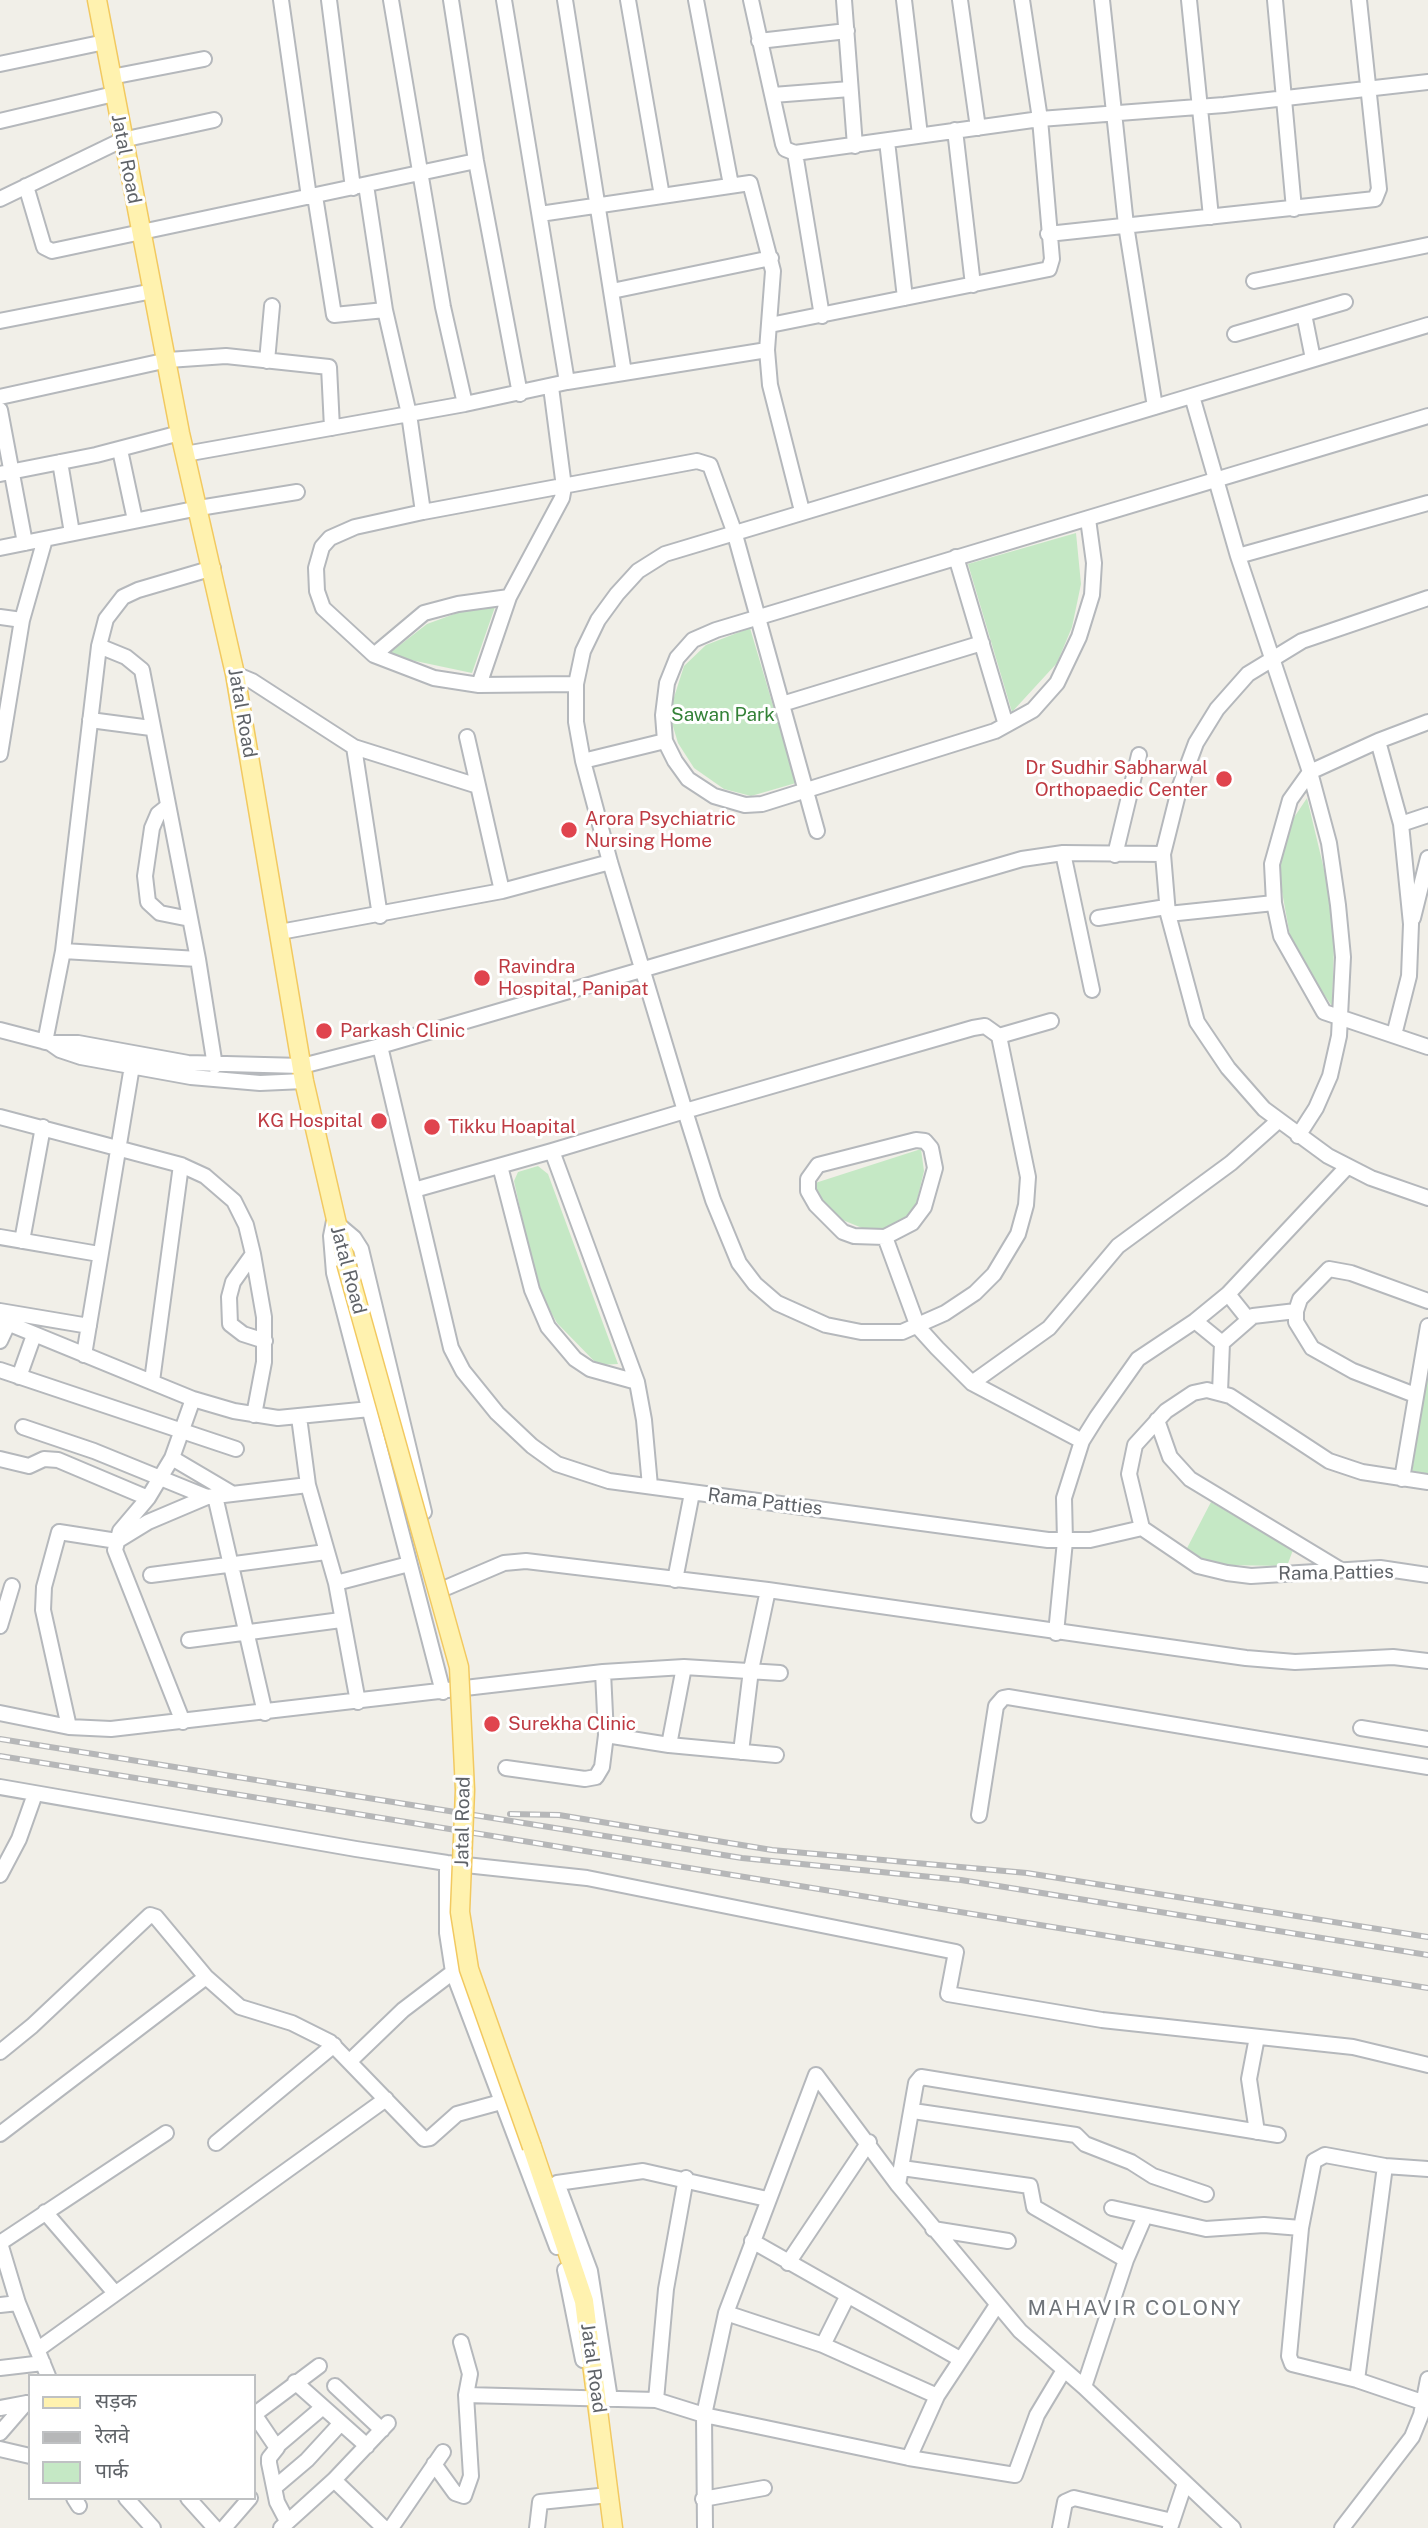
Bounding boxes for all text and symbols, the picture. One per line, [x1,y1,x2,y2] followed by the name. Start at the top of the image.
[106,112,146,206] street label: Jatal Road
[223,666,261,760] street label: Jatal Road
[671,704,775,726] park label: Sawan Park
[1025,757,1208,801] place label: Dr Sudhir Sabharwal Orthopaedic Center
[1214,769,1234,789] marker: Dr Sudhir Sabharwal Orthopaedic Center
[585,808,736,852] place label: Arora Psychiatric Nursing Home
[559,820,579,840] marker: Arora Psychiatric Nursing Home
[498,956,649,1000] place label: Ravindra Hospital, Panipat
[472,968,492,988] marker: Ravindra Hospital, Panipat
[340,1020,465,1042] place label: Parkash Clinic
[314,1021,334,1041] marker: Parkash Clinic
[257,1110,363,1132] place label: KG Hospital
[369,1111,389,1131] marker: KG Hospital
[448,1116,576,1138] place label: Tikku Hoapital
[422,1117,442,1137] marker: Tikku Hoapital
[325,1223,371,1317] street label: Jatal Road
[706,1484,824,1520] street label: Rama Patties
[1278,1561,1394,1585] street label: Rama Patties
[508,1713,636,1735] place label: Surekha Clinic
[482,1714,502,1734] marker: Surekha Clinic
[451,1776,475,1868] street label: Jatal Road
[1029,2296,1241,2322] district label: MAHAVIR COLONY
[575,2322,611,2414] street label: Jatal Road
[28,2374,256,2500] legend
[95,2388,137,2413] text: सड़क
[95,2423,130,2448] text: रेलवे
[95,2458,129,2483] text: पार्क

